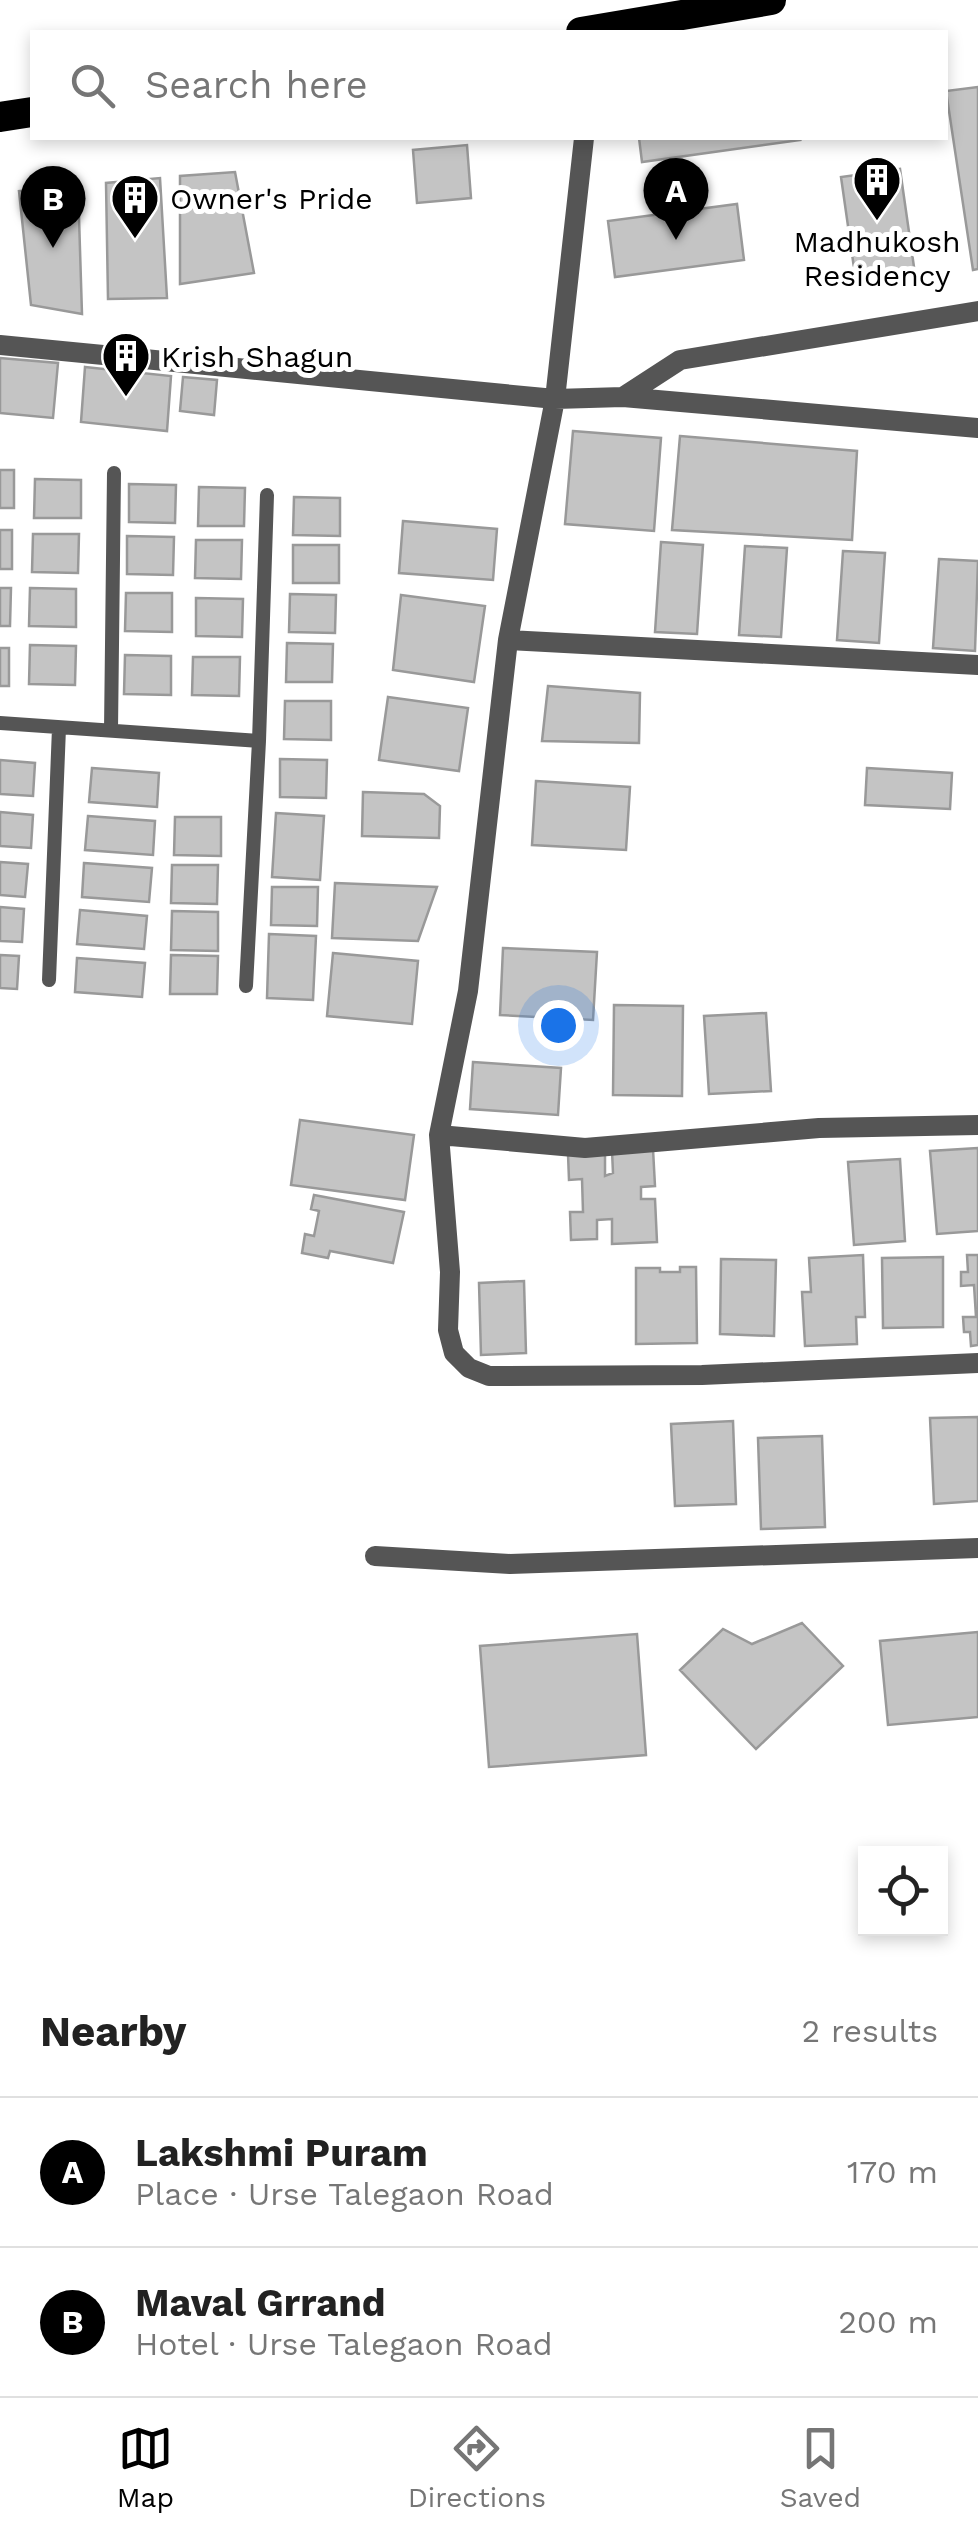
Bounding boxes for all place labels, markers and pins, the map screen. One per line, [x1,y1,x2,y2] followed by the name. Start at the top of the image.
[851,154,903,222] building icon: Madhukosh Residency
[644,158,708,240] pin: A
[20,166,86,248] pin: B
[109,172,161,240] building icon: Owner's Pride
[170,181,373,216] place label: Owner's Pride
[793,224,961,293] place label: Madhukosh Residency
[100,330,152,398] building icon: Krish Shagun
[161,339,353,374] place label: Krish Shagun

